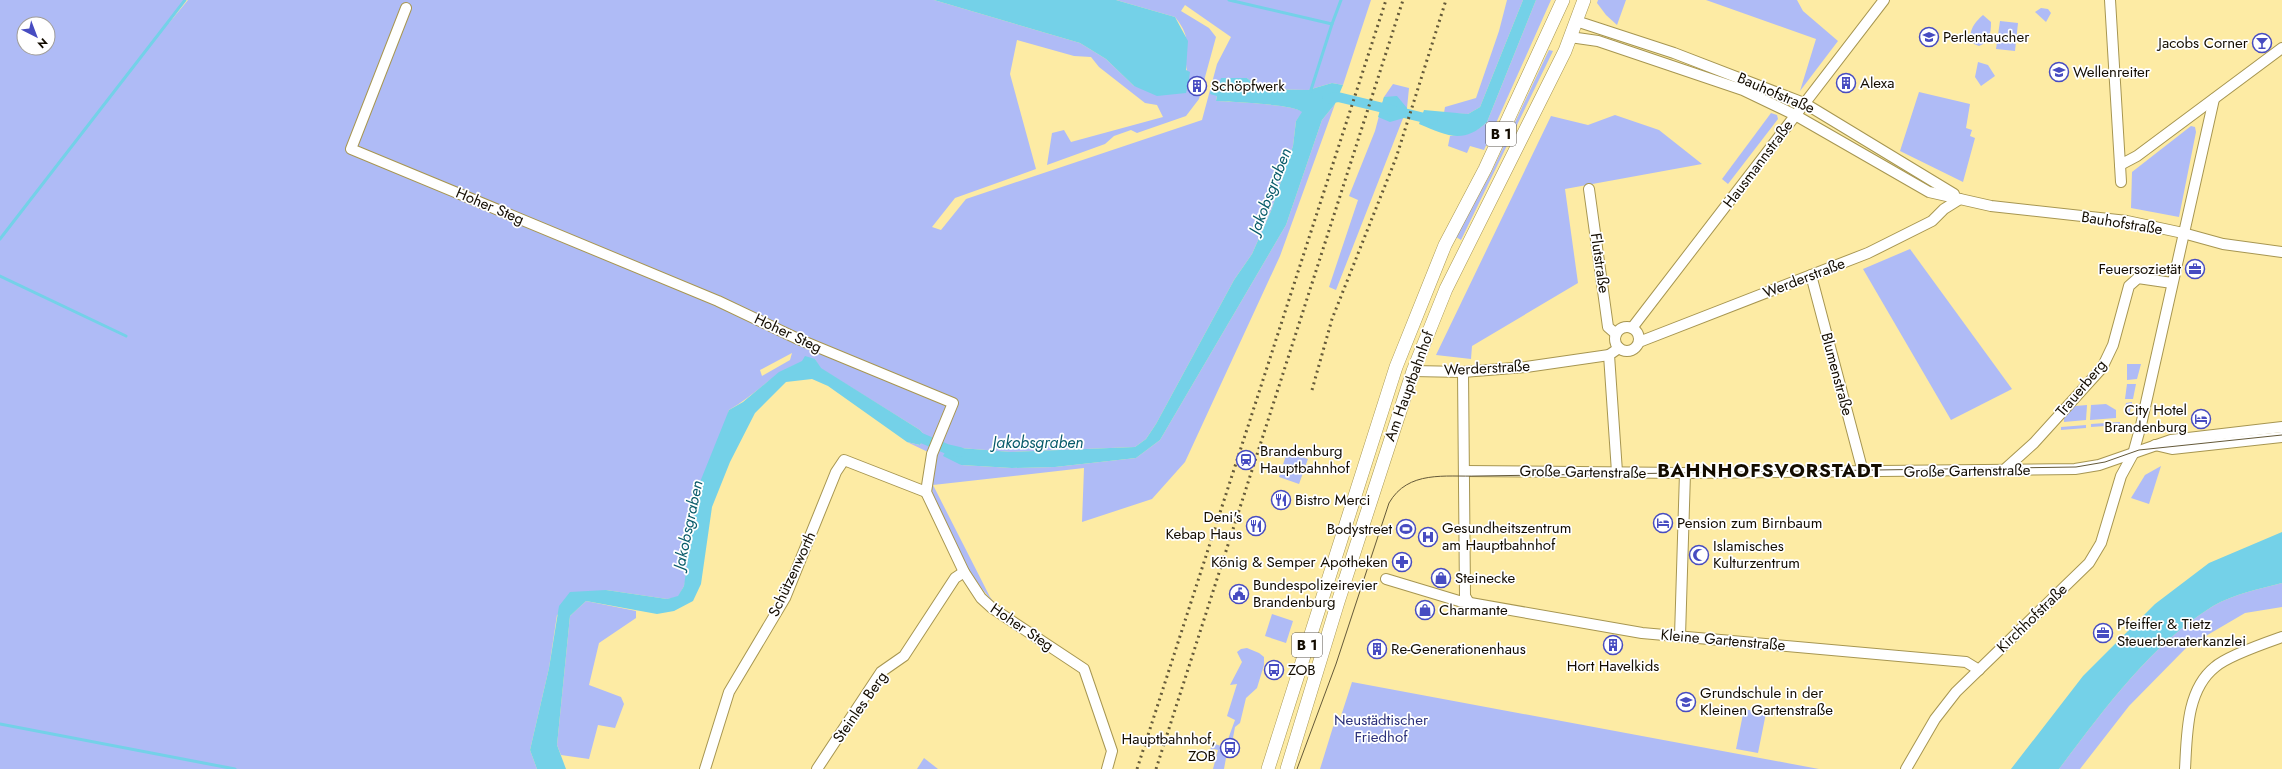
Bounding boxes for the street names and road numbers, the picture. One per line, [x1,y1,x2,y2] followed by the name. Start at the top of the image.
[1734,67,1818,119] street label: Bauhofstraße
[1718,115,1798,212] street label: Hausmannstraße
[1486,122,1516,146] road number: B 1
[452,182,528,230] street label: Hoher Steg
[2080,206,2164,240] street label: Bauhofstraße
[1585,231,1615,295] street label: Flutstraße
[1760,252,1848,304] street label: Werderstraße
[751,308,825,358] street label: Hoher Steg
[1379,327,1439,444] street label: Am Hauptbahnhof
[1815,330,1859,418] street label: Blumenstraße
[1443,355,1531,381] street label: Werderstraße
[2051,355,2111,421] street label: Trauerberg
[1903,459,2031,483] street label: Große Gartenstraße
[1519,460,1647,484] street label: Große Gartenstraße
[763,528,821,620] street label: Schützenworth
[1992,578,2073,657] street label: Kirchhofstraße
[986,598,1058,656] street label: Hoher Steg
[1660,624,1787,656] street label: Kleine Gartenstraße
[1292,633,1322,657] road number: B 1
[827,667,893,747] street label: Steinles Berg

